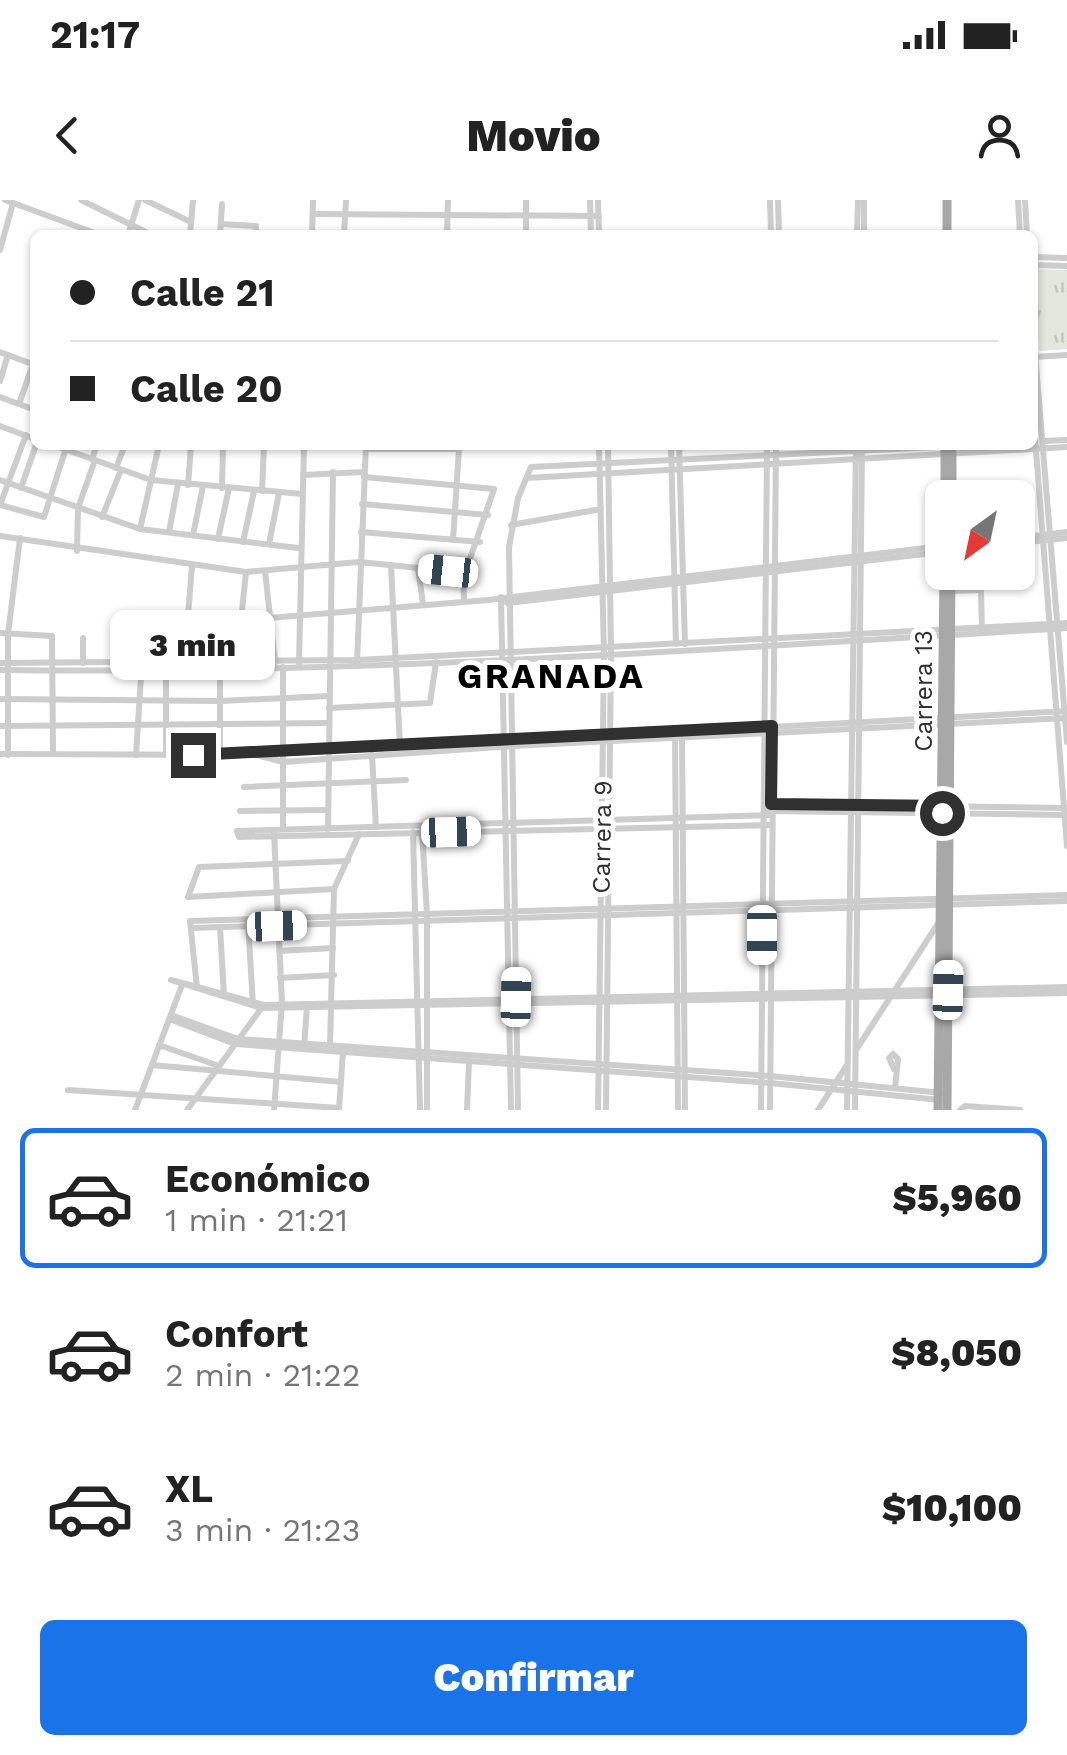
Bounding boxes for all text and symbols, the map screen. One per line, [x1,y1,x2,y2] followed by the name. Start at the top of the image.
[50,13,140,57] text: 21:17
[40,108,95,163] icon: back
[972,108,1027,163] icon: person
[466,109,601,162] text: Movio
[130,271,275,315] text: Calle 21
[130,367,283,411] text: Calle 20
[925,480,1035,590] north arrow
[925,480,1035,590] map controls
[417,553,479,589] car
[110,610,276,680] callout: 3 min
[149,626,236,664] text: 3 min
[909,630,938,752] street label: Carrera 13
[457,655,645,697] district label: GRANADA
[171,733,216,778] route end
[587,780,617,894] street label: Carrera 9
[920,791,965,836] route start
[420,816,482,848] car
[747,905,777,965] car
[246,910,308,942] car
[932,960,964,1020] car
[500,967,532,1027] car
[45,1153,135,1243] icon: car
[165,1157,370,1201] text: Económico
[892,1176,1022,1220] text: $5,960
[165,1201,348,1239] text: 1 min · 21:21
[45,1308,135,1398] icon: car
[165,1312,308,1356] text: Confort
[891,1331,1022,1375] text: $8,050
[165,1356,360,1394] text: 2 min · 21:22
[45,1463,135,1553] icon: car
[165,1467,213,1511] text: XL
[882,1486,1022,1530] text: $10,100
[165,1511,360,1549] text: 3 min · 21:23
[40,1620,1027,1735] button: Confirmar

